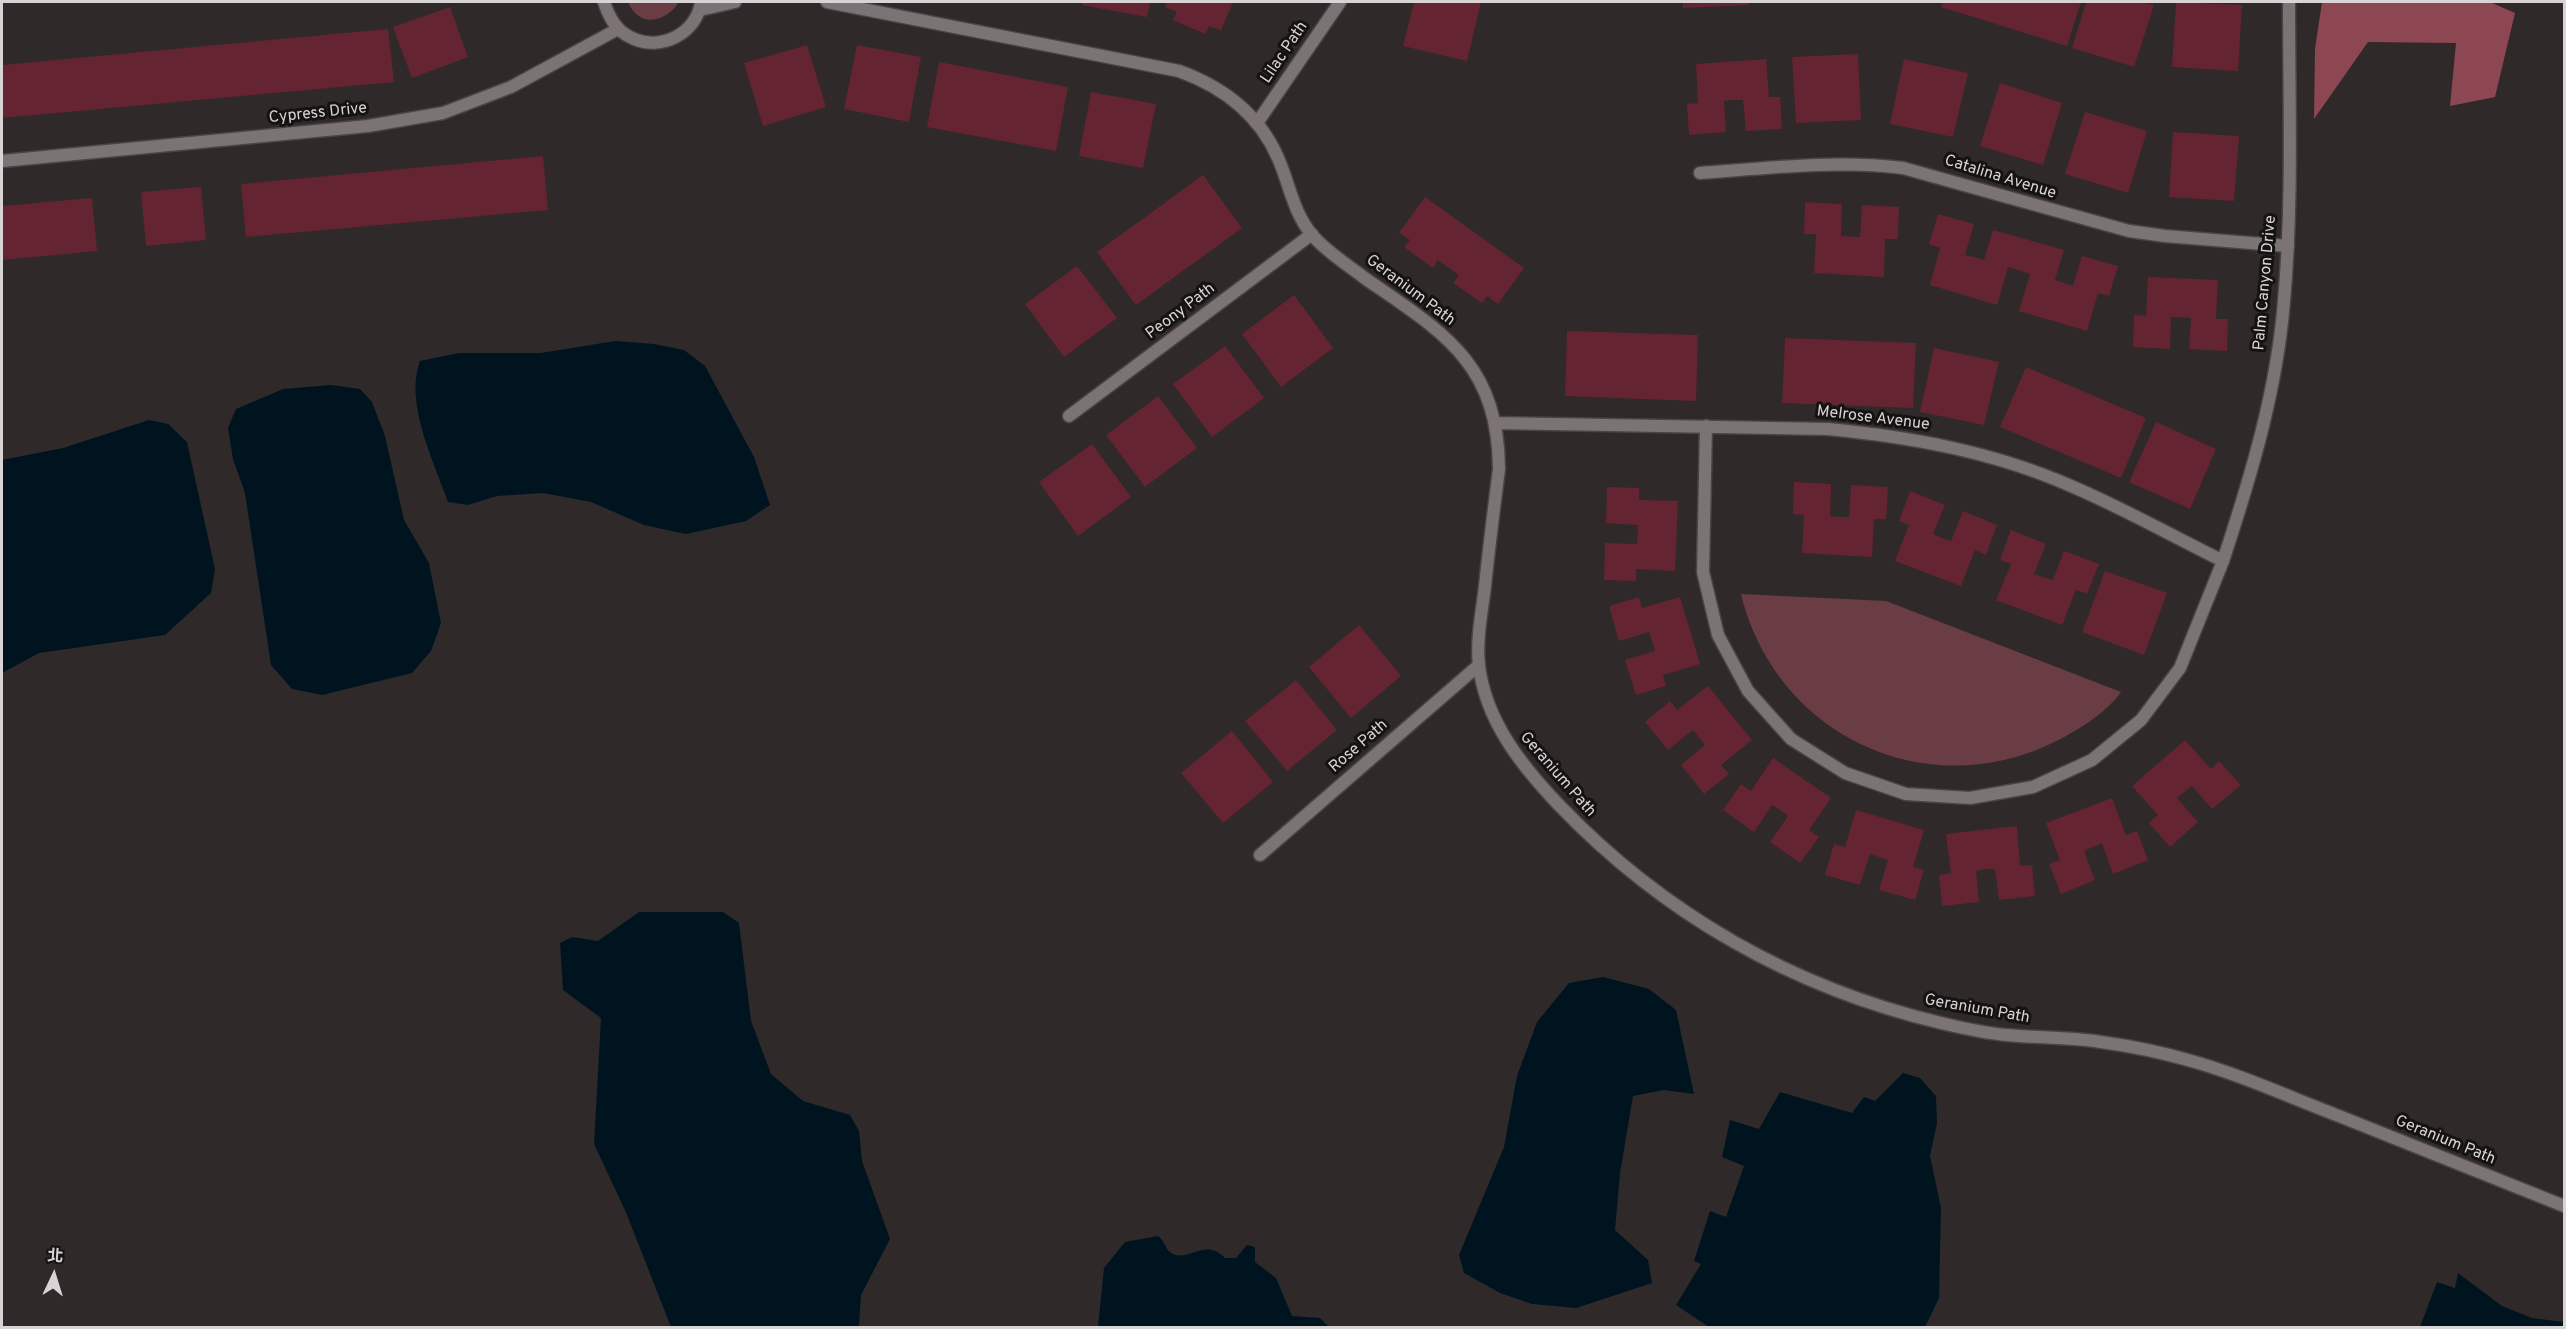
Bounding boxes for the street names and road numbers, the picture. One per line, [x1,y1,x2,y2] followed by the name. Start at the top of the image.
[1257,18,1313,88] street label: Lilac Path
[268,99,368,129] street label: Cypress Drive
[1942,152,2058,204] street label: Catalina Avenue
[2251,215,2281,351] street label: Palm Canyon Drive
[1362,251,1458,331] street label: Geranium Path
[1143,280,1219,344] street label: Peony Path
[1816,403,1930,435] street label: Melrose Avenue
[1326,716,1392,778] street label: Rose Path
[1515,729,1599,821] street label: Geranium Path
[1923,991,2031,1029] street label: Geranium Path
[2392,1112,2498,1170] street label: Geranium Path

